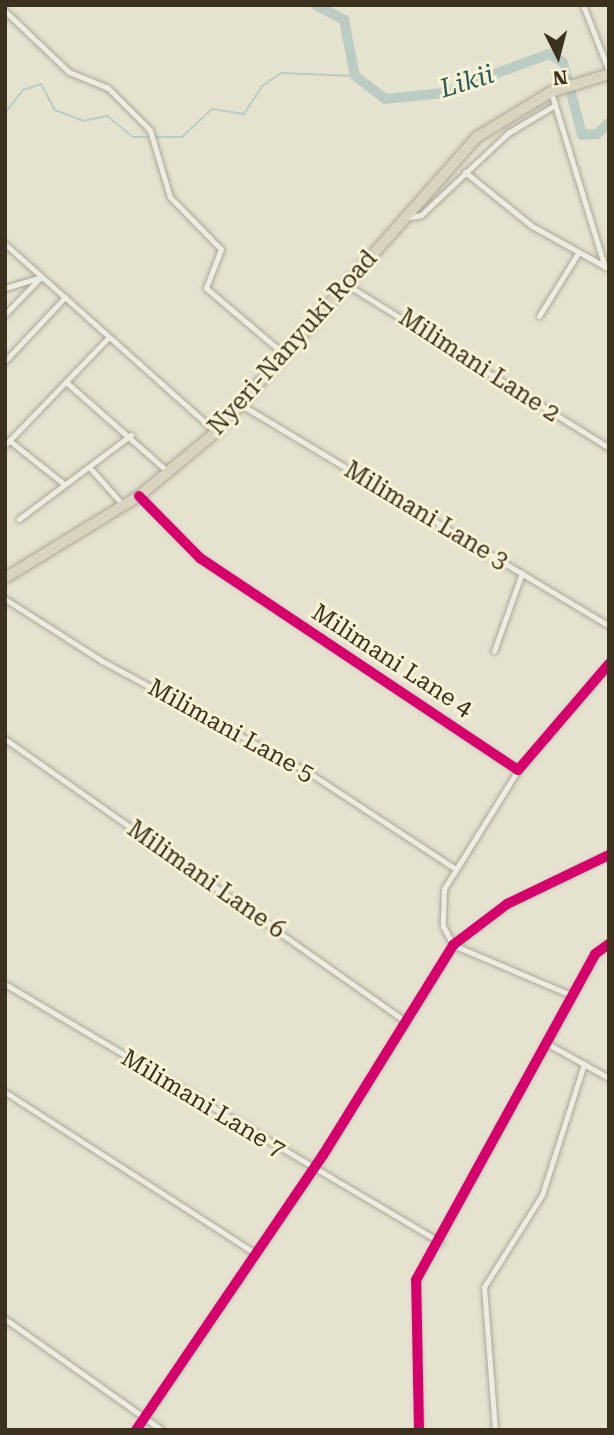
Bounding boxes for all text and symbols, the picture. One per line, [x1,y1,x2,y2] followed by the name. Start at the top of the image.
[523,21,593,91] north arrow
[436,59,498,105] water label: Likii
[552,65,569,90] text: N
[203,245,383,441] street label: Nyeri-Nanyuki Road
[393,303,565,429] street label: Milimani Lane 2
[339,456,513,576] street label: Milimani Lane 3
[306,598,478,724] street label: Milimani Lane 4
[143,673,319,789] street label: Milimani Lane 5
[122,815,290,945] street label: Milimani Lane 6
[116,1044,290,1164] street label: Milimani Lane 7

